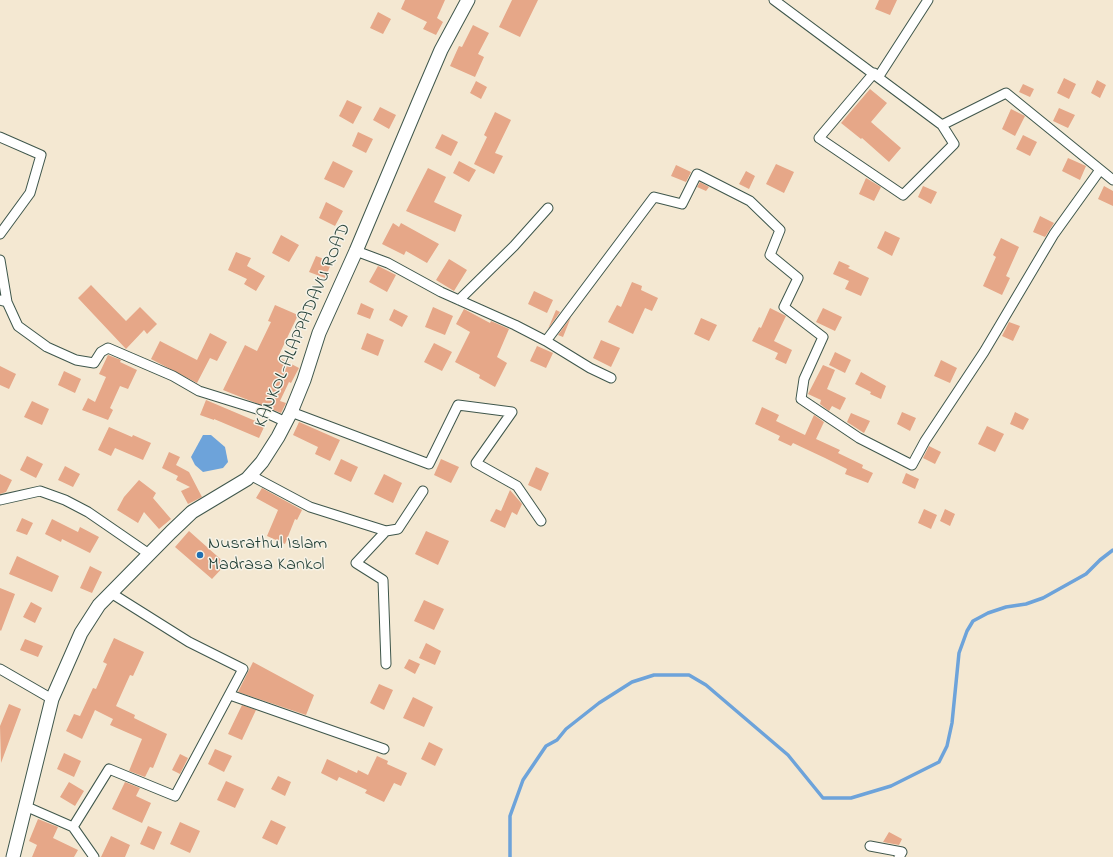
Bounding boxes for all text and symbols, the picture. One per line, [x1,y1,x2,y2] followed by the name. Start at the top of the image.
[251,221,357,431] street label: KANKOL-ALAPPADAVU ROAD
[208,534,327,576] place label: Nusrathul Islam Madrasa Kankol
[195,550,205,560] marker: Nusrathul Islam Madrasa Kankol

